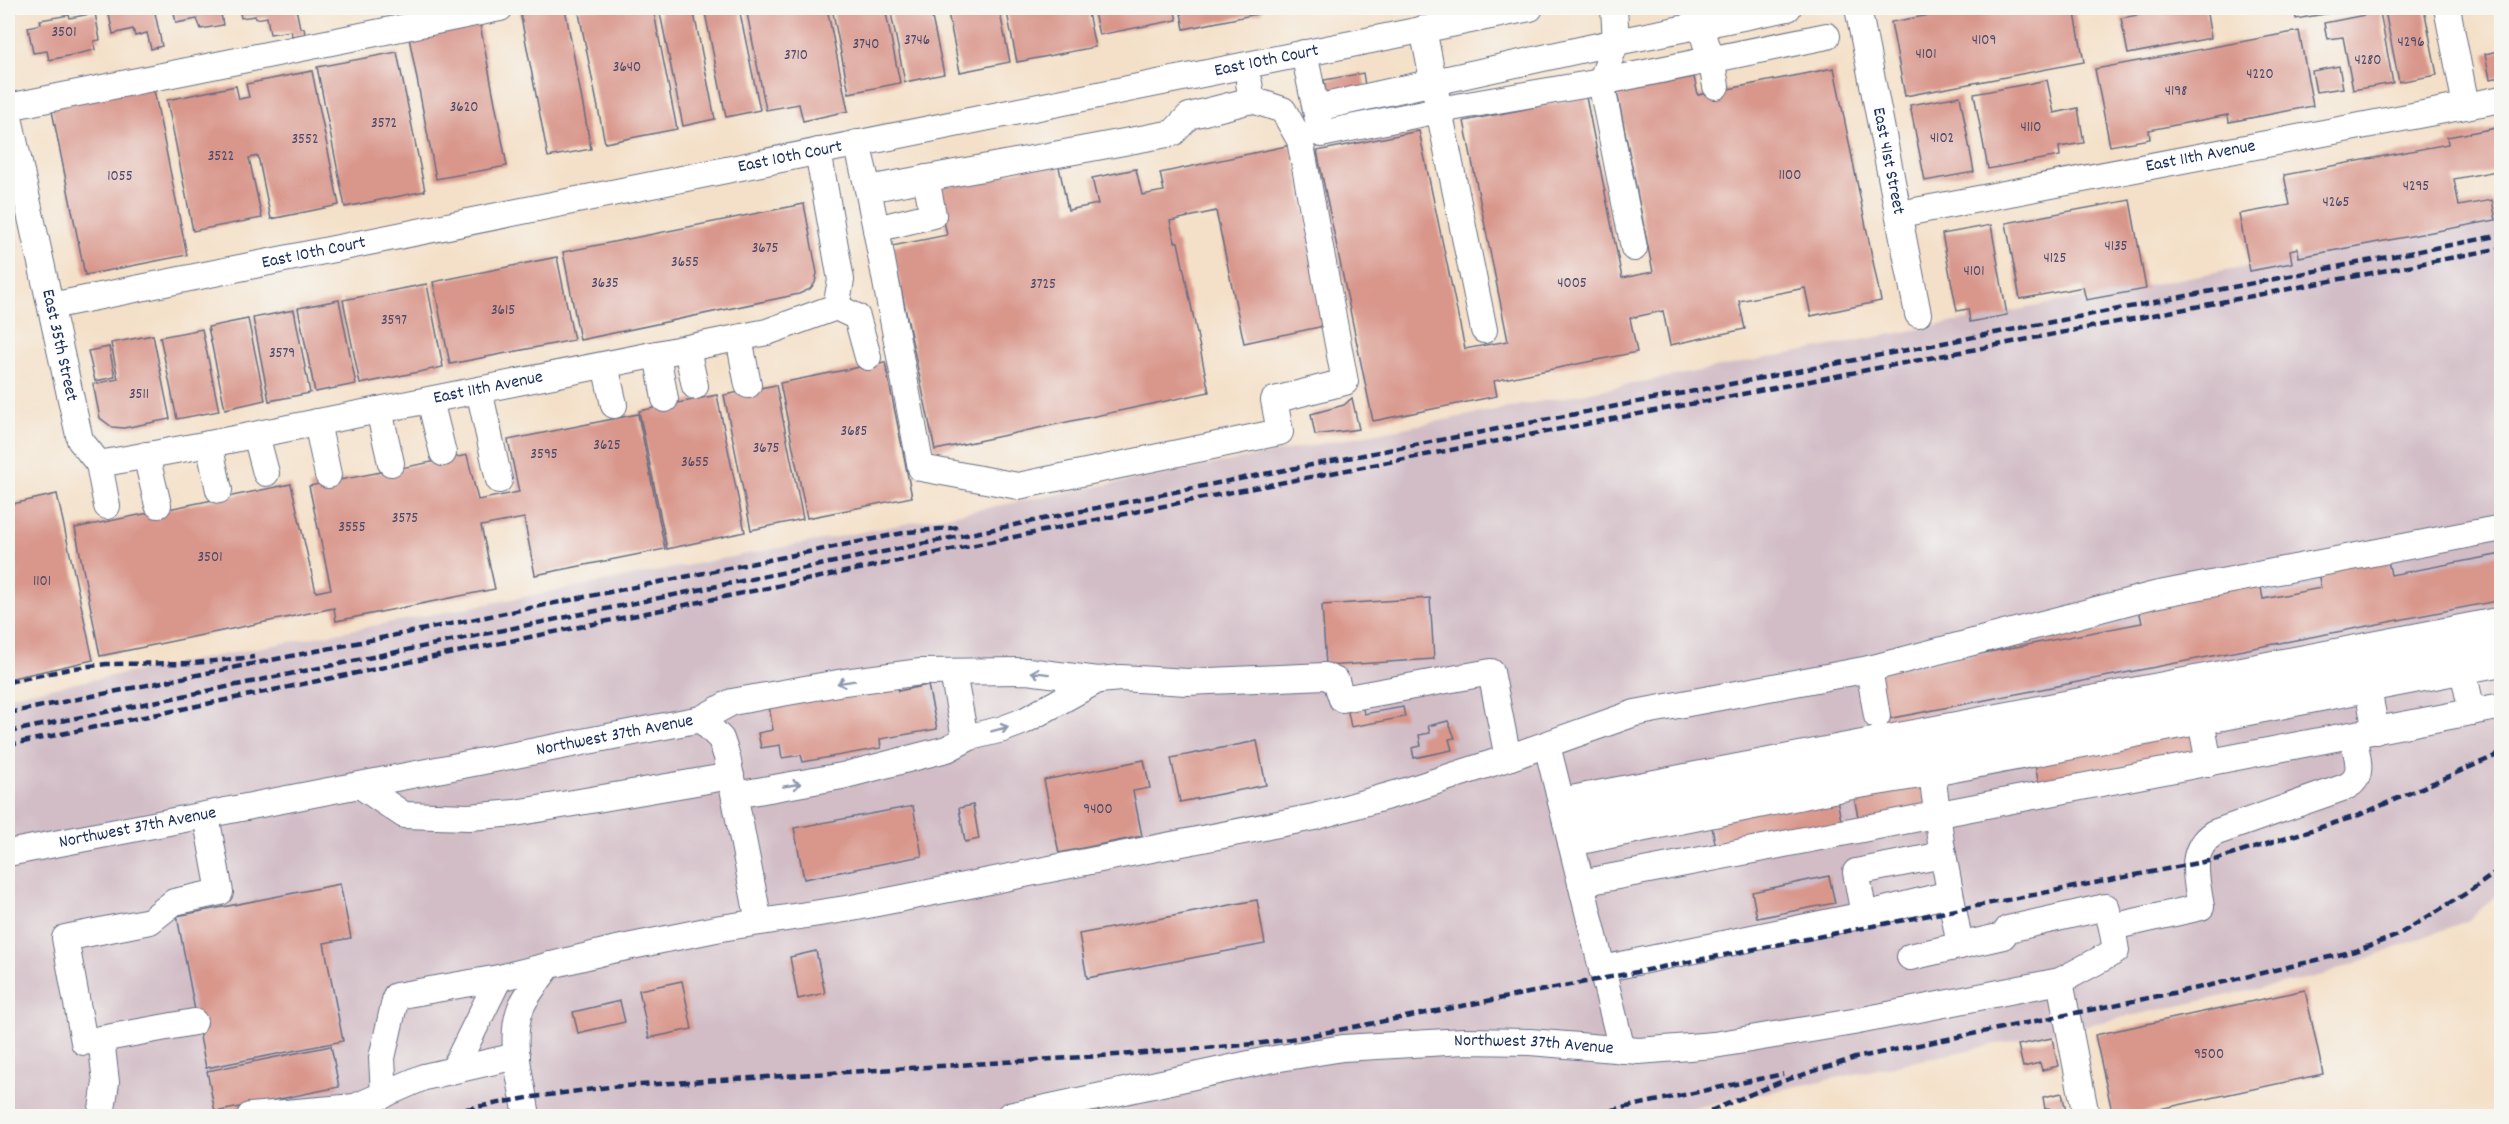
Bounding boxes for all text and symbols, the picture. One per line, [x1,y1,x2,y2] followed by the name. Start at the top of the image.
[51,22,77,44] house number: 3501
[904,30,930,52] house number: 3746
[1972,30,1996,52] house number: 4109
[2397,32,2425,54] house number: 4296
[853,34,879,56] house number: 3740
[1212,38,1321,84] street label: East 10th Court
[1916,44,1936,66] house number: 4101
[784,45,808,67] house number: 3710
[2355,50,2381,72] house number: 4280
[613,57,641,79] house number: 3640
[2246,64,2274,86] house number: 4220
[2165,81,2187,103] house number: 4198
[450,97,478,119] house number: 3620
[1865,105,1911,217] street label: East 41st Street
[371,113,397,135] house number: 3572
[2021,117,2041,139] house number: 4110
[1930,128,1954,150] house number: 4102
[291,129,319,151] house number: 3552
[736,134,845,180] street label: East 10th Court
[2144,134,2258,179] street label: East 11th Avenue
[208,146,234,168] house number: 3522
[1779,165,1801,187] house number: 1100
[107,166,133,188] house number: 1055
[2403,176,2429,198] house number: 4295
[2322,192,2350,214] house number: 4265
[259,230,368,276] street label: East 10th Court
[2104,236,2128,258] house number: 4135
[752,238,778,260] house number: 3675
[2043,248,2067,270] house number: 4125
[671,252,699,274] house number: 3655
[1964,261,1984,283] house number: 4101
[591,273,619,295] house number: 3635
[1557,273,1587,295] house number: 4005
[1030,274,1056,296] house number: 3725
[35,287,84,404] street label: East 35th Street
[491,300,515,322] house number: 3615
[381,310,407,332] house number: 3597
[269,343,295,365] house number: 3579
[431,365,545,411] street label: East 11th Avenue
[129,384,149,406] house number: 3511
[841,421,868,443] house number: 3685
[593,435,621,457] house number: 3625
[753,438,779,460] house number: 3675
[530,444,558,466] house number: 3595
[681,452,709,474] house number: 3655
[392,508,418,530] house number: 3575
[338,517,366,539] house number: 3555
[197,547,223,569] house number: 3501
[33,571,51,593] house number: 1101
[1031,667,1050,678] one-way arrow
[836,677,856,688] one-way arrow
[534,708,696,763] street label: Northwest 37th Avenue
[990,723,1009,735] one-way arrow
[782,779,802,790] one-way arrow
[1083,799,1113,821] house number: 9400
[57,801,218,855] street label: Northwest 37th Avenue
[1453,1028,1614,1061] street label: Northwest 37th Avenue
[2194,1044,2224,1066] house number: 9500

